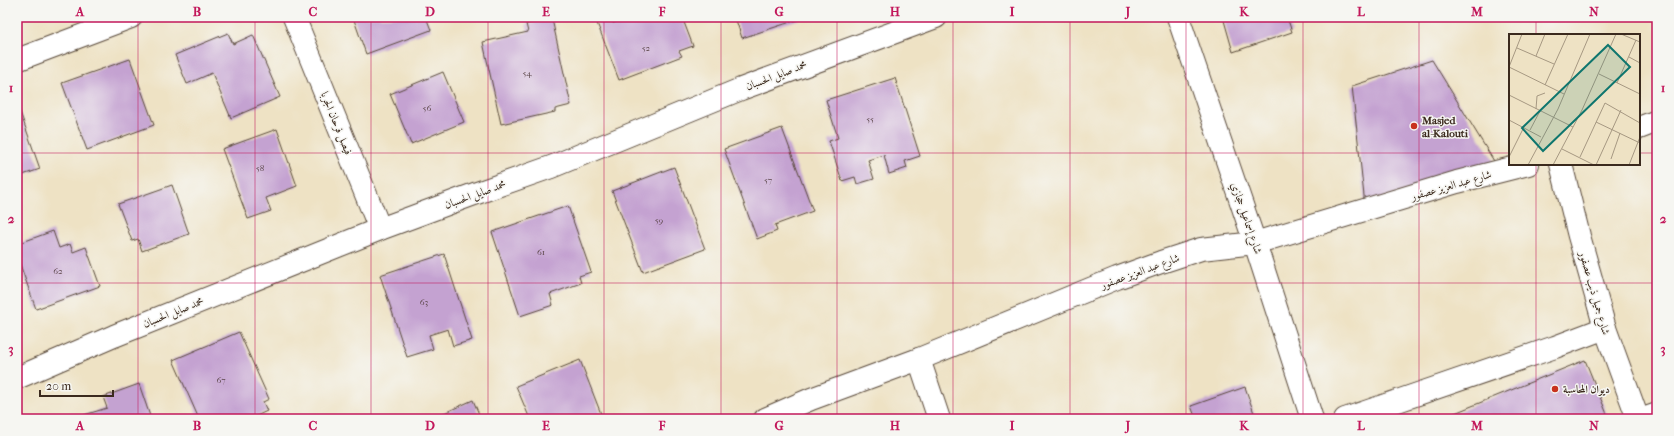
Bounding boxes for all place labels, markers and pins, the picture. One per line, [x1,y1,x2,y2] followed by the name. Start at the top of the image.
[1421,114,1469,140] place label: Masjed al-Kalouti
[1409,121,1419,131] marker: Masjed al-Kalouti
[1563,383,1610,396] place label: ديوان المحاسبة
[1550,384,1560,394] marker: ديوان المحاسبة

